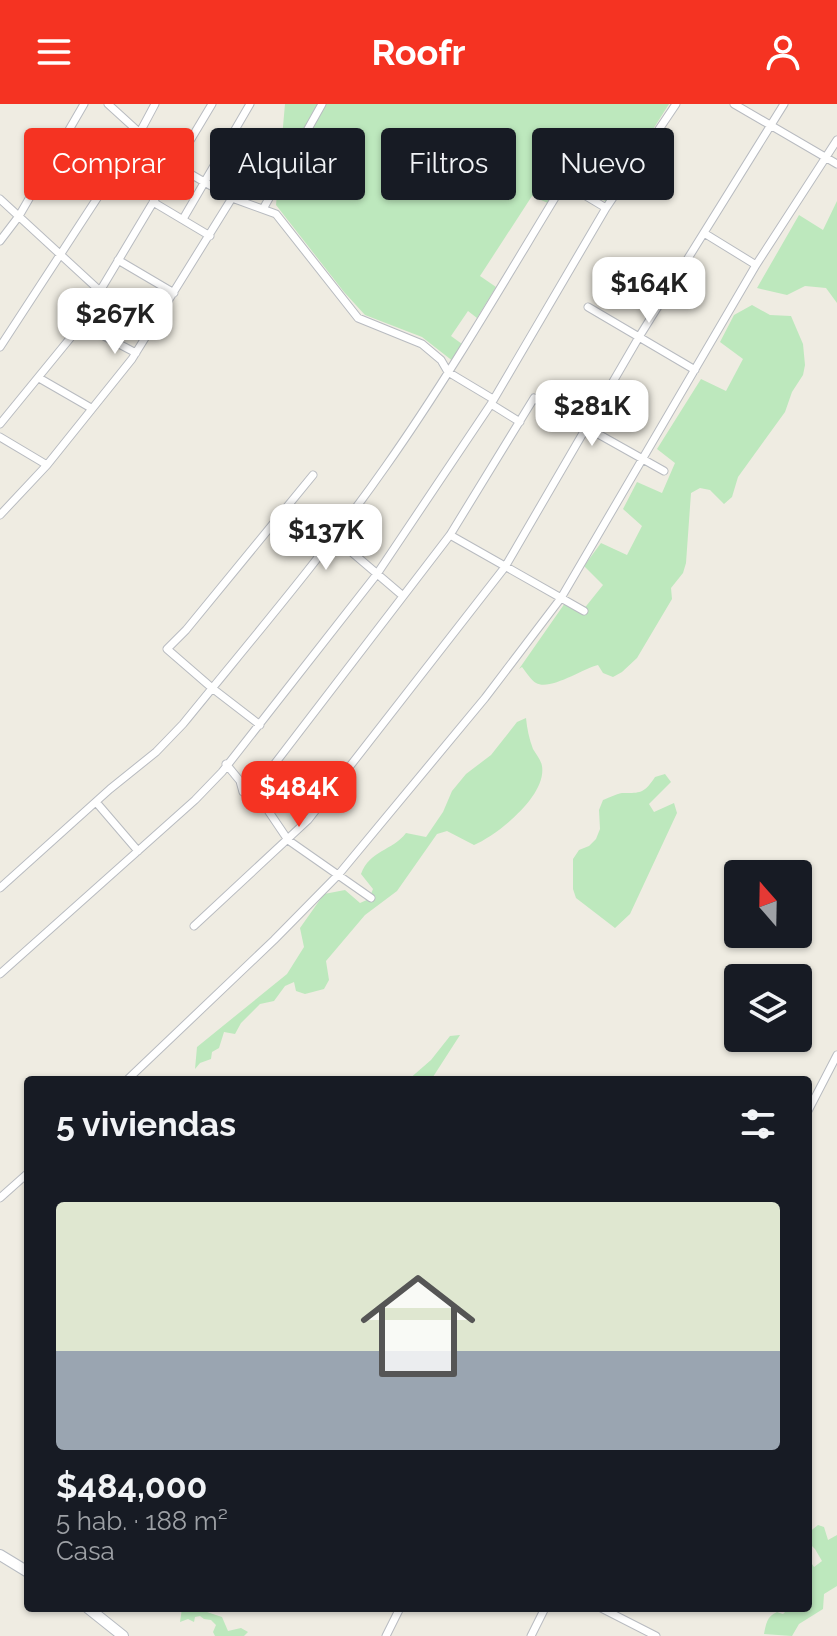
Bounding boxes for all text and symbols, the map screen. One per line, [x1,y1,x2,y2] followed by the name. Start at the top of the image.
[32,30,76,74] icon: menu
[761,30,805,74] icon: person
[371,31,466,73] text: Roofr
[24,128,194,200] chip: Comprar
[210,128,365,200] chip: Alquilar
[381,128,516,200] chip: Filtros
[532,128,674,200] chip: Nuevo
[593,257,705,325] pin: $164K
[610,268,688,298] text: $164K
[59,288,171,356] pin: $267K
[76,299,154,329] text: $267K
[536,380,648,448] pin: $281K
[553,391,631,421] text: $281K
[270,504,382,572] pin: $137K
[288,515,364,545] text: $137K
[243,761,355,829] pin: $484K
[259,772,339,802] text: $484K
[724,860,812,948] north arrow
[724,860,812,1052] map controls
[724,964,812,1052] button: layers
[736,1102,780,1146] icon: filters
[56,1104,236,1144] text: 5 viviendas
[346,1254,490,1398] icon: home
[56,1466,207,1506] text: $484,000
[56,1506,228,1536] text: 5 hab. · 188 m²
[56,1536,115,1566] text: Casa

